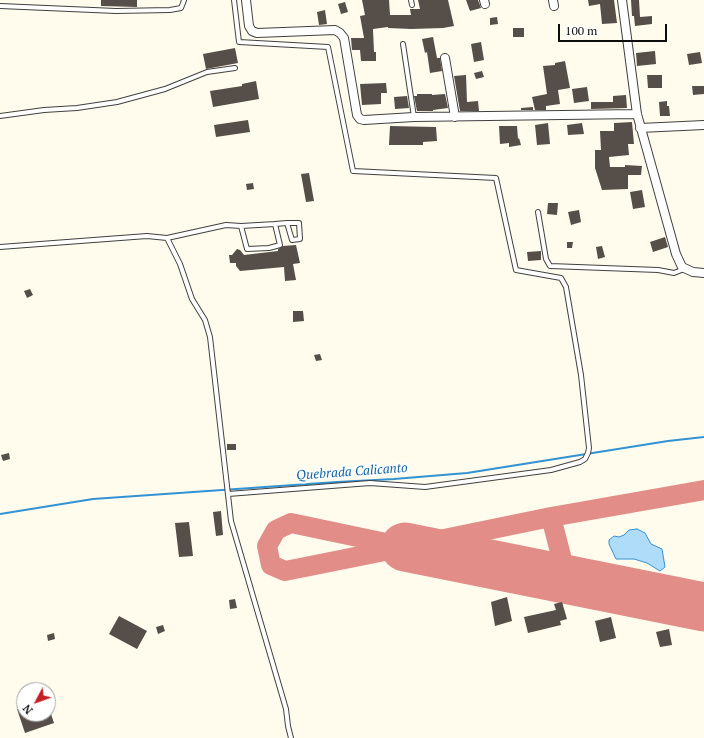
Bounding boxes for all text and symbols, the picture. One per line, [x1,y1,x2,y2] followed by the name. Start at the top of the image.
[560,16,669,42] scale bar
[565,23,597,38] text: 100 m
[296,460,408,484] water label: Quebrada Calicanto
[16,682,56,722] north arrow
[20,701,36,717] text: N

